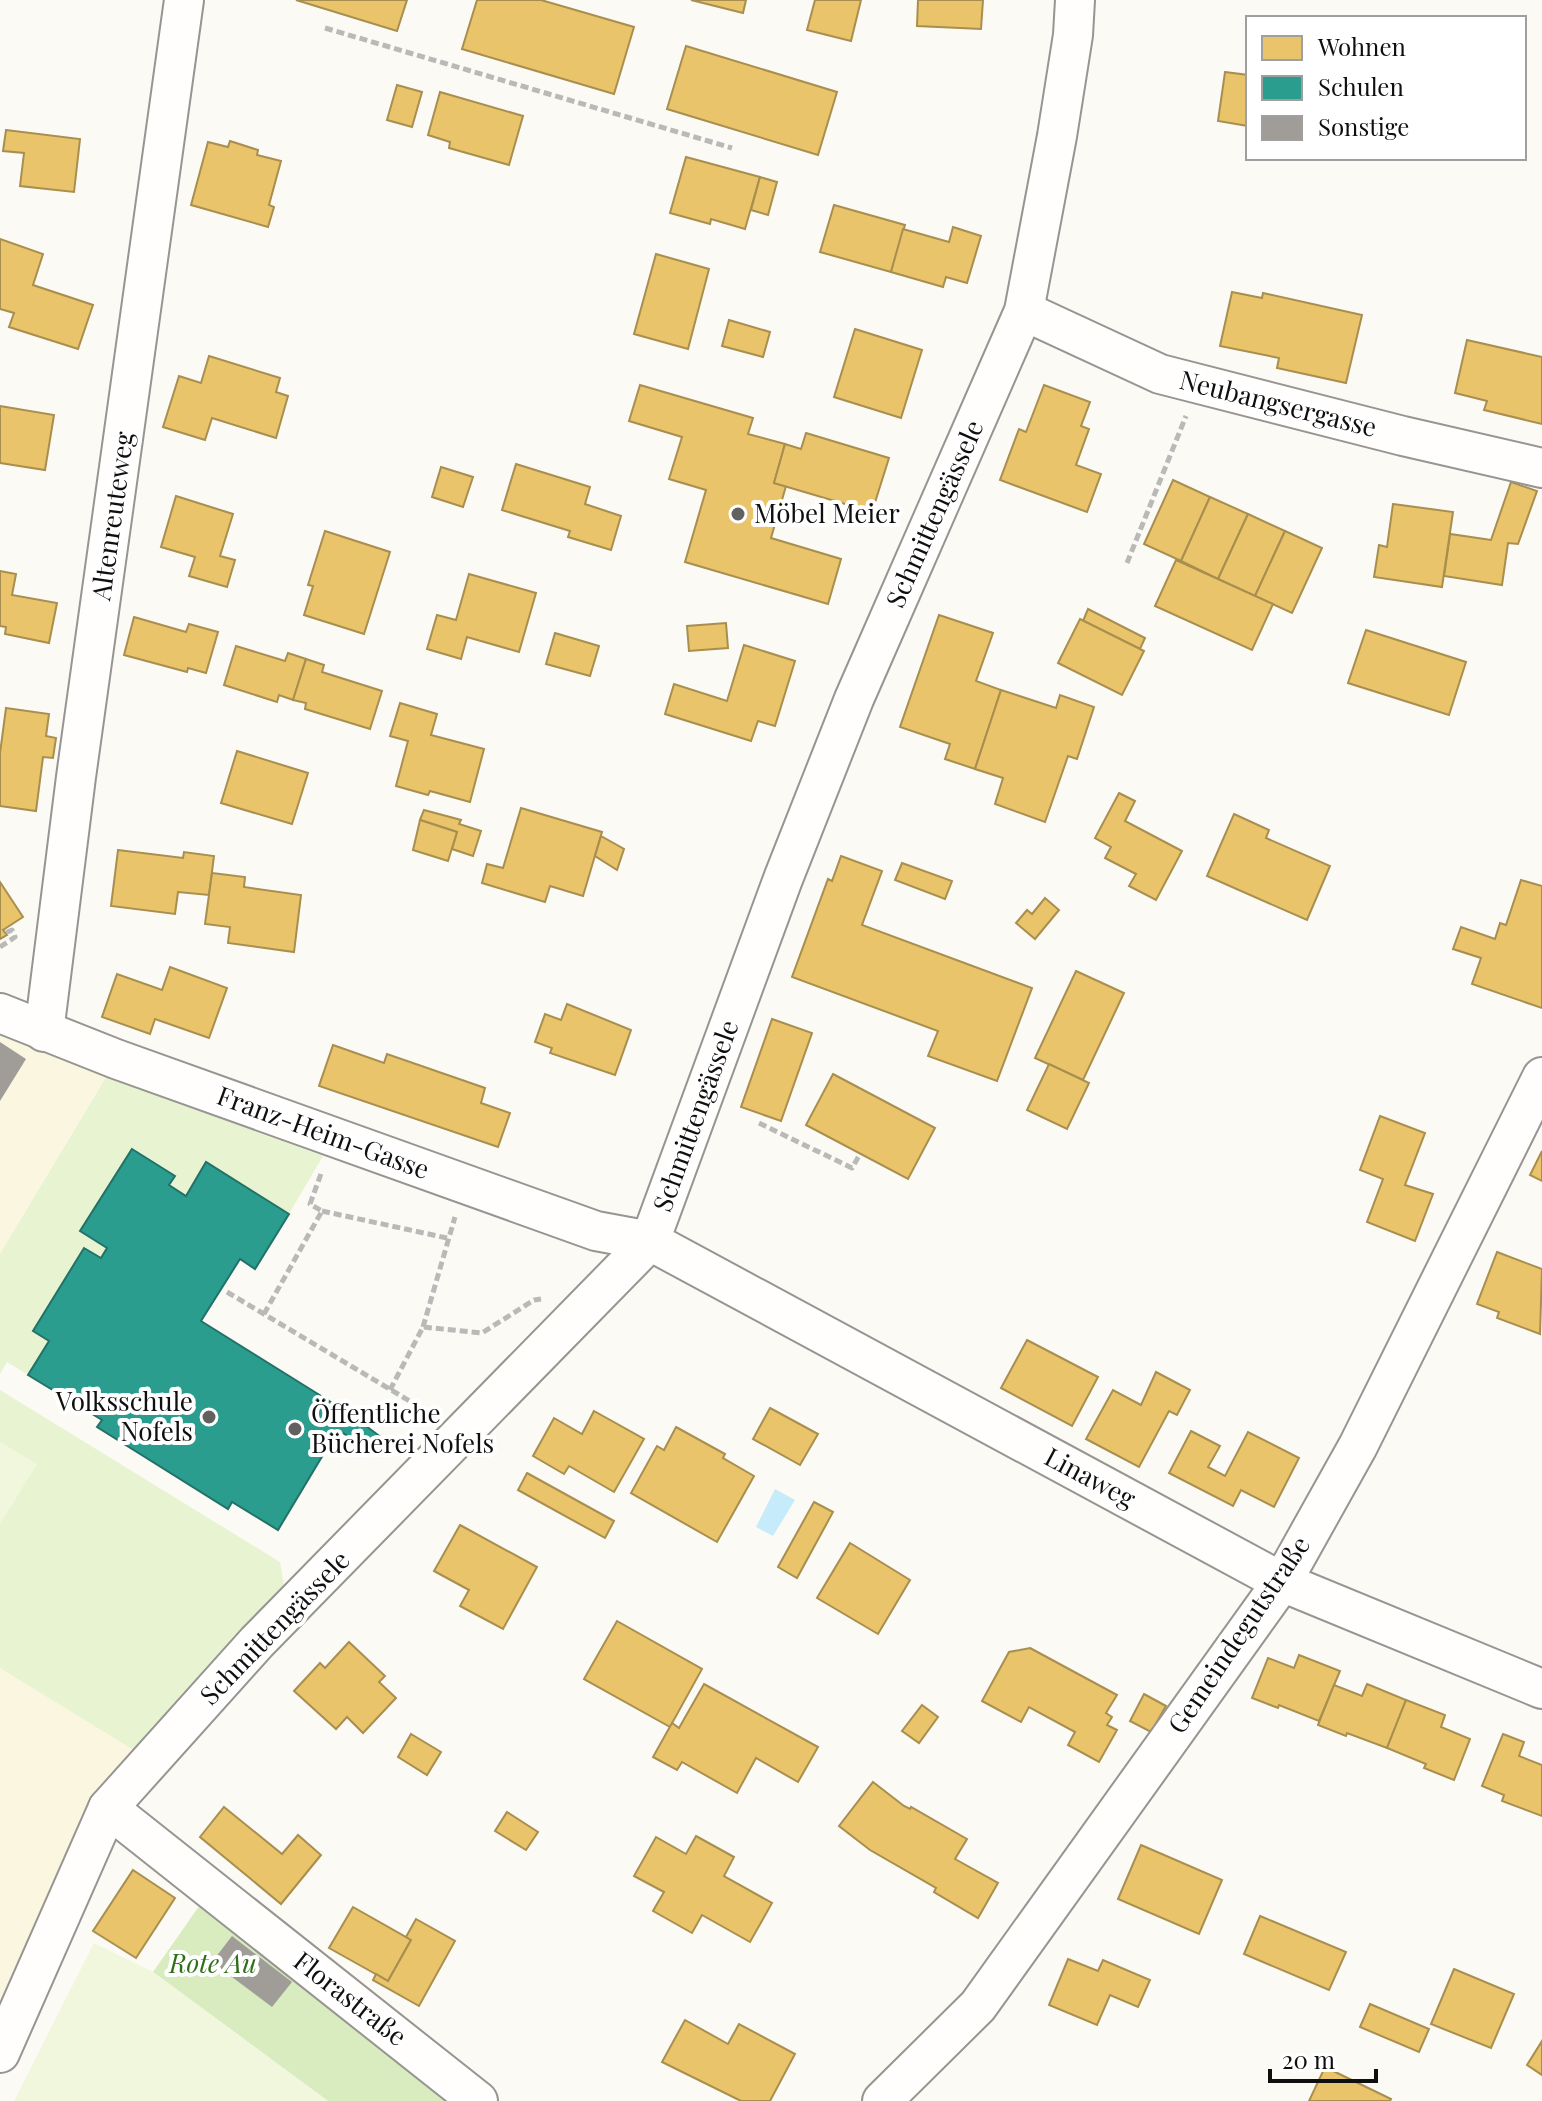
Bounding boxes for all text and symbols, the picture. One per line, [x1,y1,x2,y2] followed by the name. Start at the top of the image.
[1246,16,1526,160] legend
[1317,30,1406,62] text: Wohnen
[1318,70,1404,102] text: Schulen
[1318,110,1409,142] text: Sonstige
[1176,361,1380,444] street label: Neubangsergasse
[877,414,991,613] street label: Schmittengässele
[82,429,141,603] street label: Altenreuteweg
[754,495,900,530] place label: Möbel Meier
[729,505,747,523] marker: Möbel Meier
[644,1015,746,1216] street label: Schmittengässele
[213,1077,434,1186] street label: Franz-Heim-Gasse
[55,1383,193,1448] place label: Volksschule Nofels
[311,1395,494,1460] place label: Öffentliche Bücherei Nofels
[200,1408,218,1426] marker: Volksschule Nofels
[286,1420,304,1438] marker: Öffentliche Bücherei Nofels
[1039,1438,1142,1515] street label: Linaweg
[1159,1529,1317,1740] street label: Gemeindegutstraße
[191,1542,357,1712] street label: Schmittengässele
[287,1943,415,2053] street label: Florastraße
[168,1945,257,1980] park label: Rote Au
[1270,2033,1376,2083] scale bar
[1282,2043,1335,2075] text: 20 m

